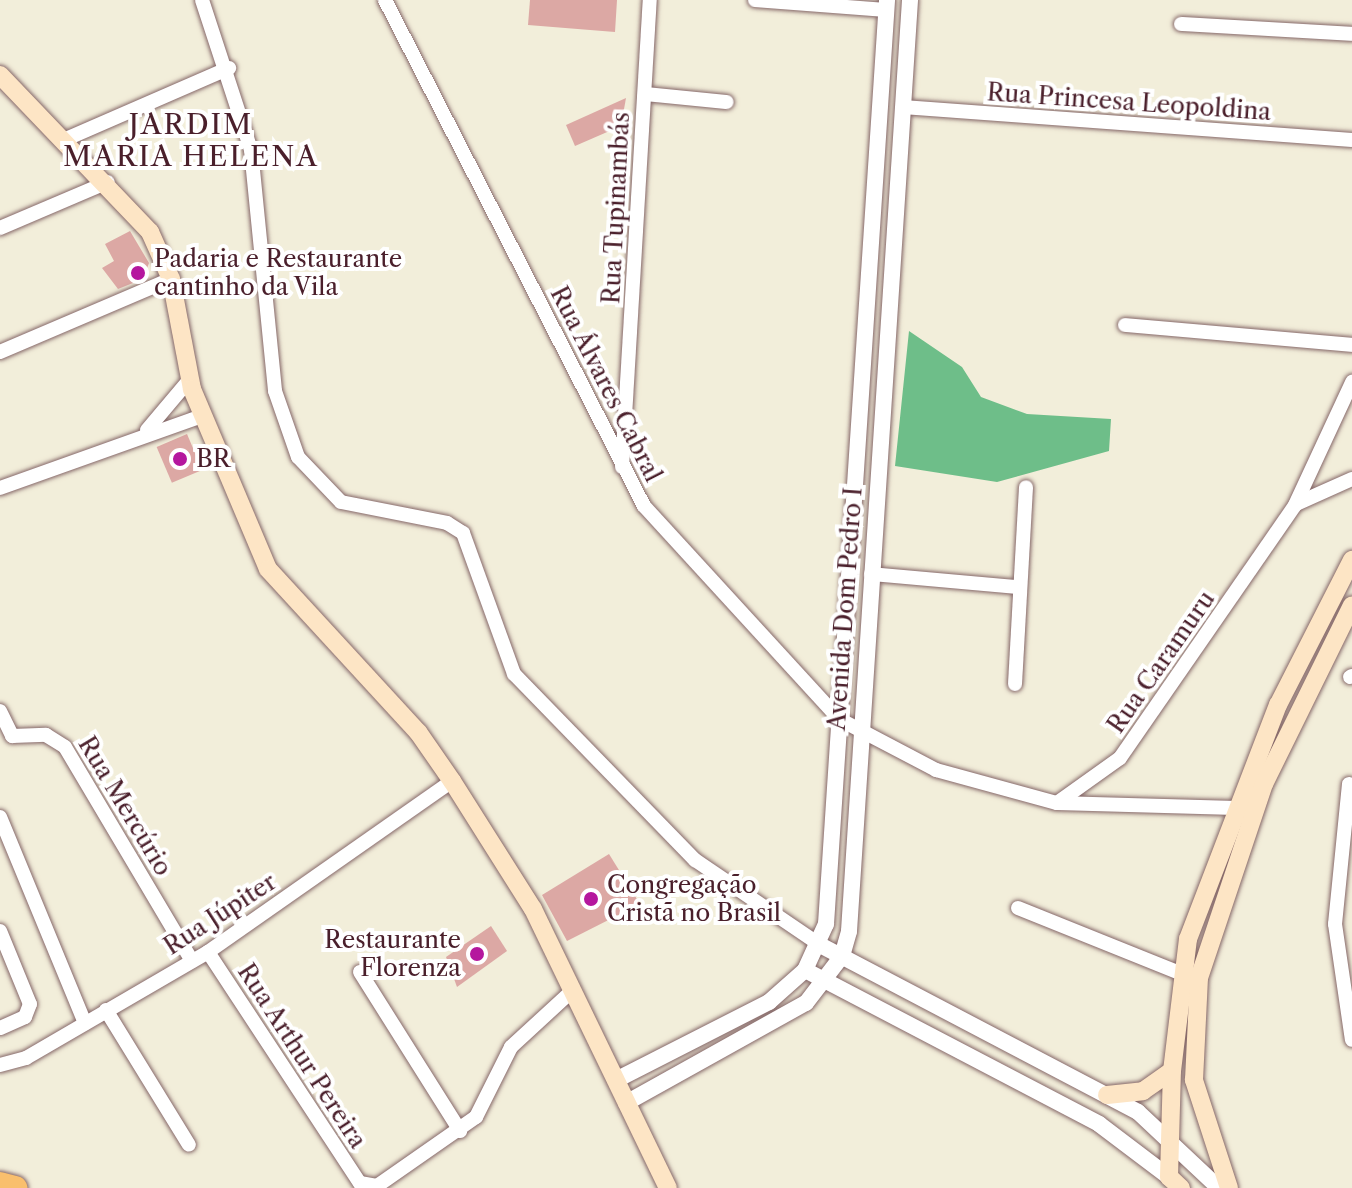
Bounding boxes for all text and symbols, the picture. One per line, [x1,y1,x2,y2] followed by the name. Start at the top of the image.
[986,78,1272,126] street label: Rua Princesa Leopoldina
[63,107,319,173] district label: JARDIM MARIA HELENA
[597,111,635,305] street label: Rua Tupinambás
[154,245,402,301] place label: Padaria e Restaurante cantinho da Vila
[129,264,147,282] marker: Padaria e Restaurante cantinho da Vila
[544,281,668,487] street label: Rua Álvares Cabral
[196,445,230,473] place label: BR
[171,450,189,468] marker: BR
[822,486,868,732] street label: Avenida Dom Pedro I
[1101,585,1221,739] street label: Rua Caramuru
[72,731,178,881] street label: Rua Mercúrio
[158,867,282,961] street label: Rua Júpiter
[607,871,781,927] place label: Congregação Cristã no Brasil
[582,890,600,908] marker: Congregação Cristã no Brasil
[324,926,461,982] place label: Restaurante Florenza
[468,945,486,963] marker: Restaurante Florenza
[231,958,373,1154] street label: Rua Arthur Pereira

